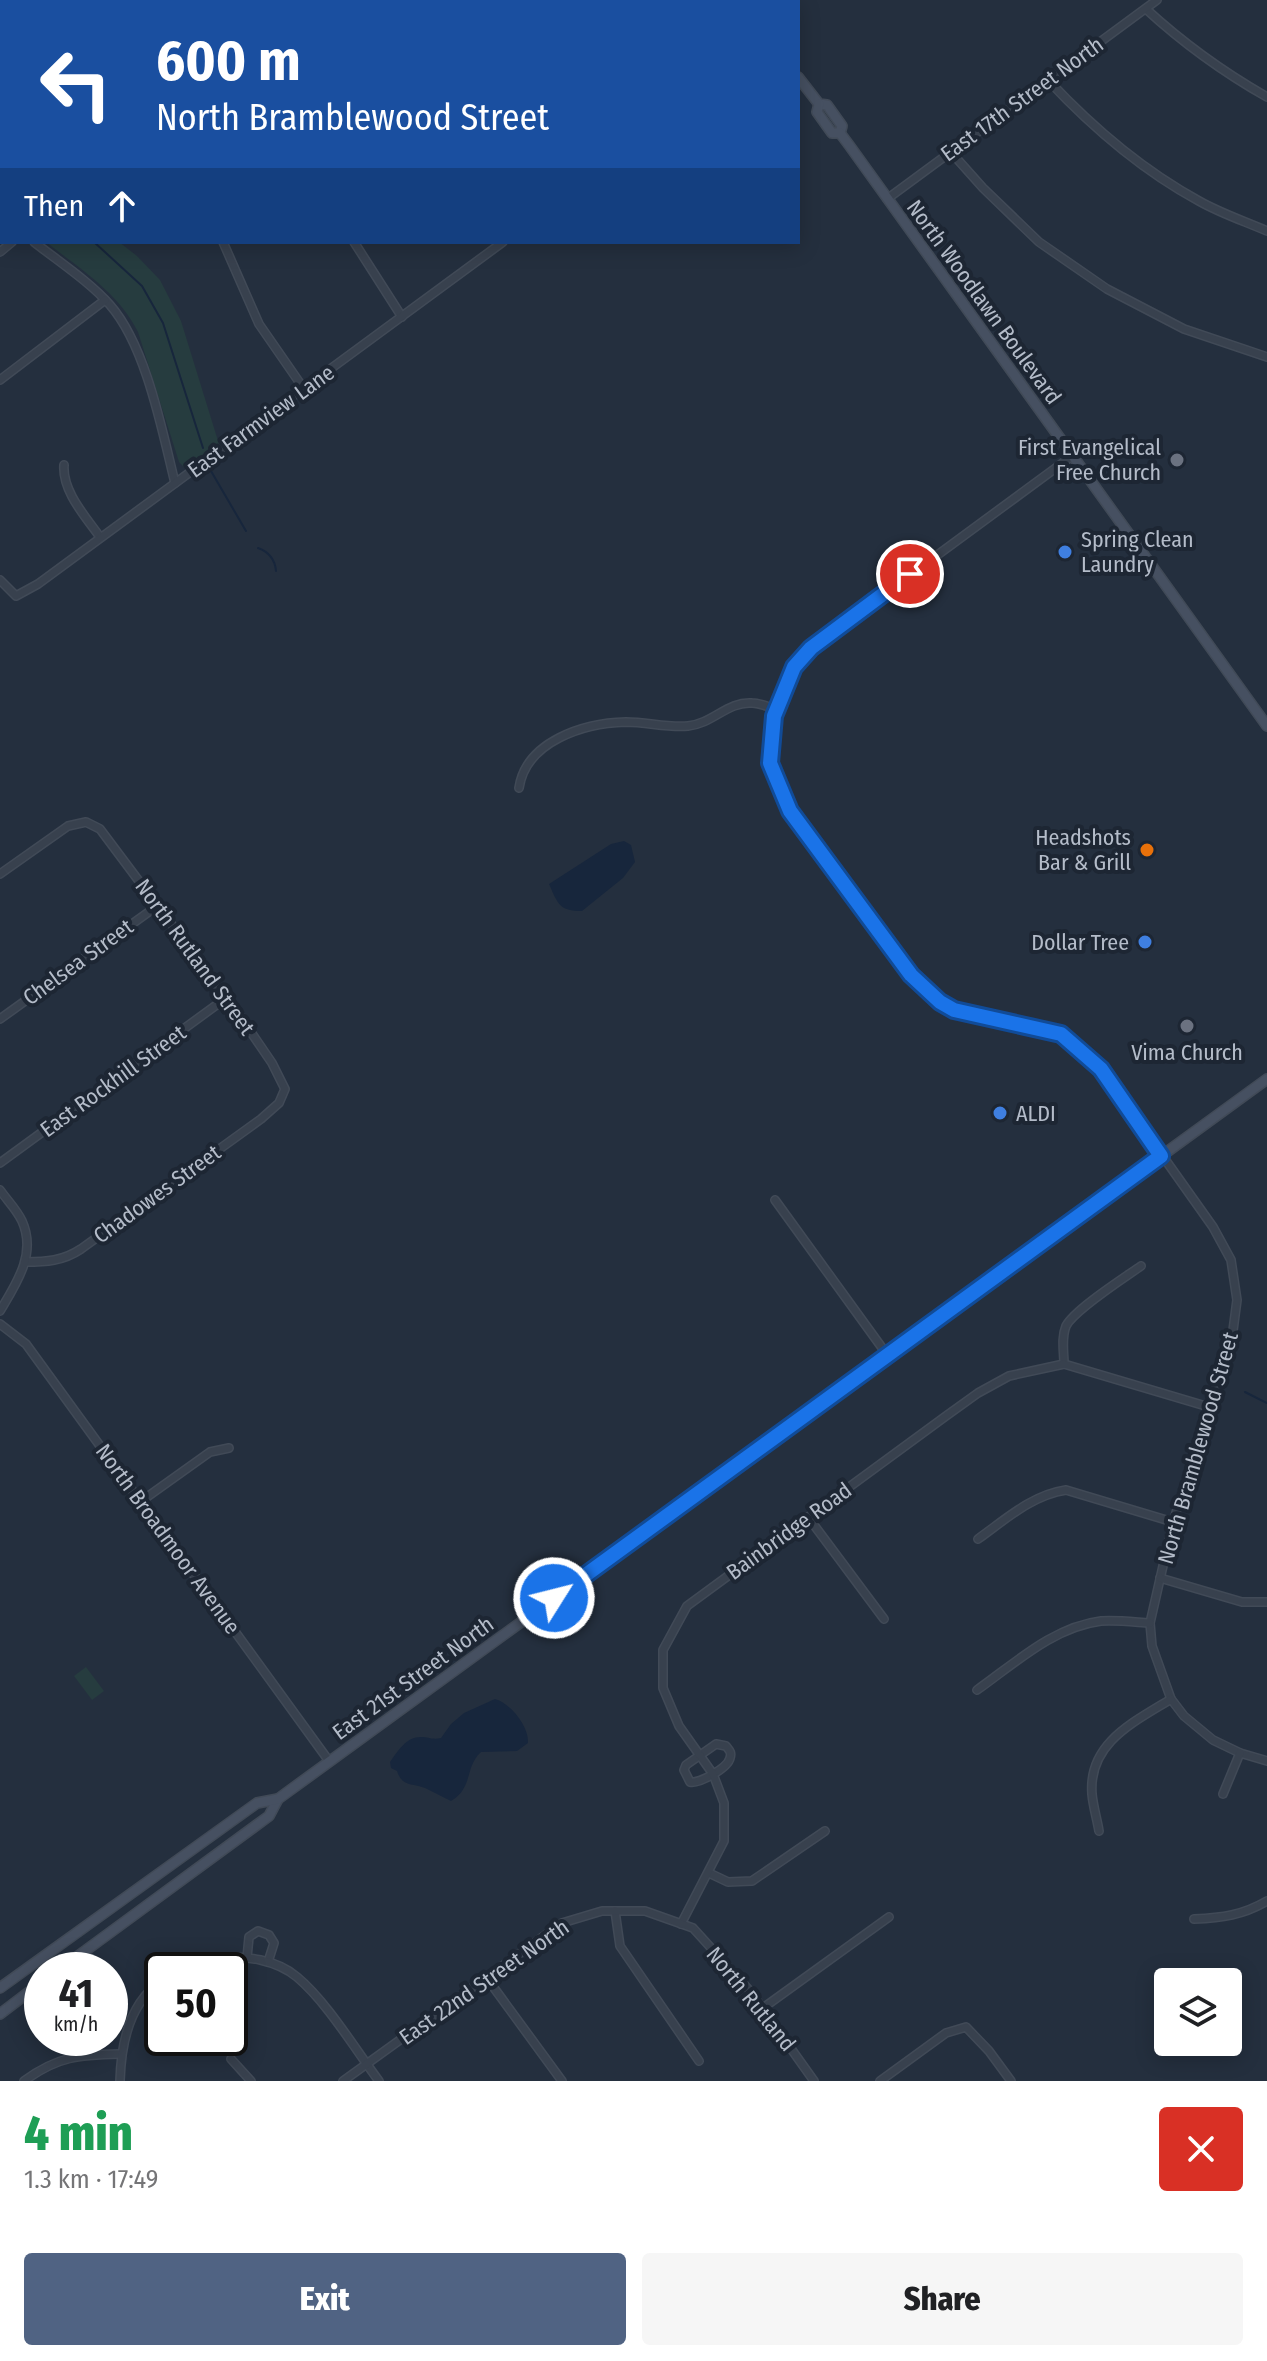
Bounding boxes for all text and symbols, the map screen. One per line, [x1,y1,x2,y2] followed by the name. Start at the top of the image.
[156,28,301,95] text: 600 m
[935,31,1109,167] street label: East 17th Street North
[24,32,128,136] icon: left
[156,96,549,140] text: North Bramblewood Street
[100,184,144,228] icon: ahead
[24,188,84,224] text: Then
[901,195,1067,409] street label: North Woodlawn Boulevard
[182,359,340,483] street label: East Farmview Lane
[1018,434,1161,486] place label: First Evangelical Free Church
[1168,451,1186,469] marker: First Evangelical Free Church
[1081,526,1194,578] place label: Spring Clean Laundry
[876,540,944,608] pin
[1056,543,1074,561] marker: Spring Clean Laundry
[888,552,932,596] icon: arrive
[1035,824,1131,876] place label: Headshots Bar & Grill
[1138,841,1156,859] marker: Headshots Bar & Grill
[129,874,261,1041] street label: North Rutland Street
[18,913,139,1011] street label: Chelsea Street
[1031,929,1129,956] place label: Dollar Tree
[1136,933,1154,951] marker: Dollar Tree
[1178,1017,1196,1035] marker: Vima Church
[35,1019,192,1143] street label: East Rockhill Street
[1131,1039,1243,1066] place label: Vima Church
[1016,1100,1056,1127] place label: ALDI
[991,1104,1009,1122] marker: ALDI
[88,1138,227,1249] street label: Chadowes Street
[1152,1328,1244,1567] street label: North Bramblewood Street
[90,1439,246,1639] street label: North Broadmoor Avenue
[721,1476,857,1586] street label: Bainbridge Road
[512,1556,596,1640] position arrow
[327,1610,499,1746] street label: East 21st Street North
[394,1913,574,2051] street label: East 22nd Street North
[701,1941,801,2057] street label: North Rutland
[144,1952,248,2056] speed limit sign: 50
[1154,1968,1242,2056] map controls
[1154,1968,1242,2056] button: layers
[59,1970,93,2018] text: 41
[54,2012,98,2036] text: km/h
[24,2105,133,2163] text: 4 min
[1159,2107,1243,2191] button: close
[24,2164,158,2195] text: 1.3 km · 17:49
[24,2253,626,2345] button: Exit
[642,2253,1243,2345] button: Share

